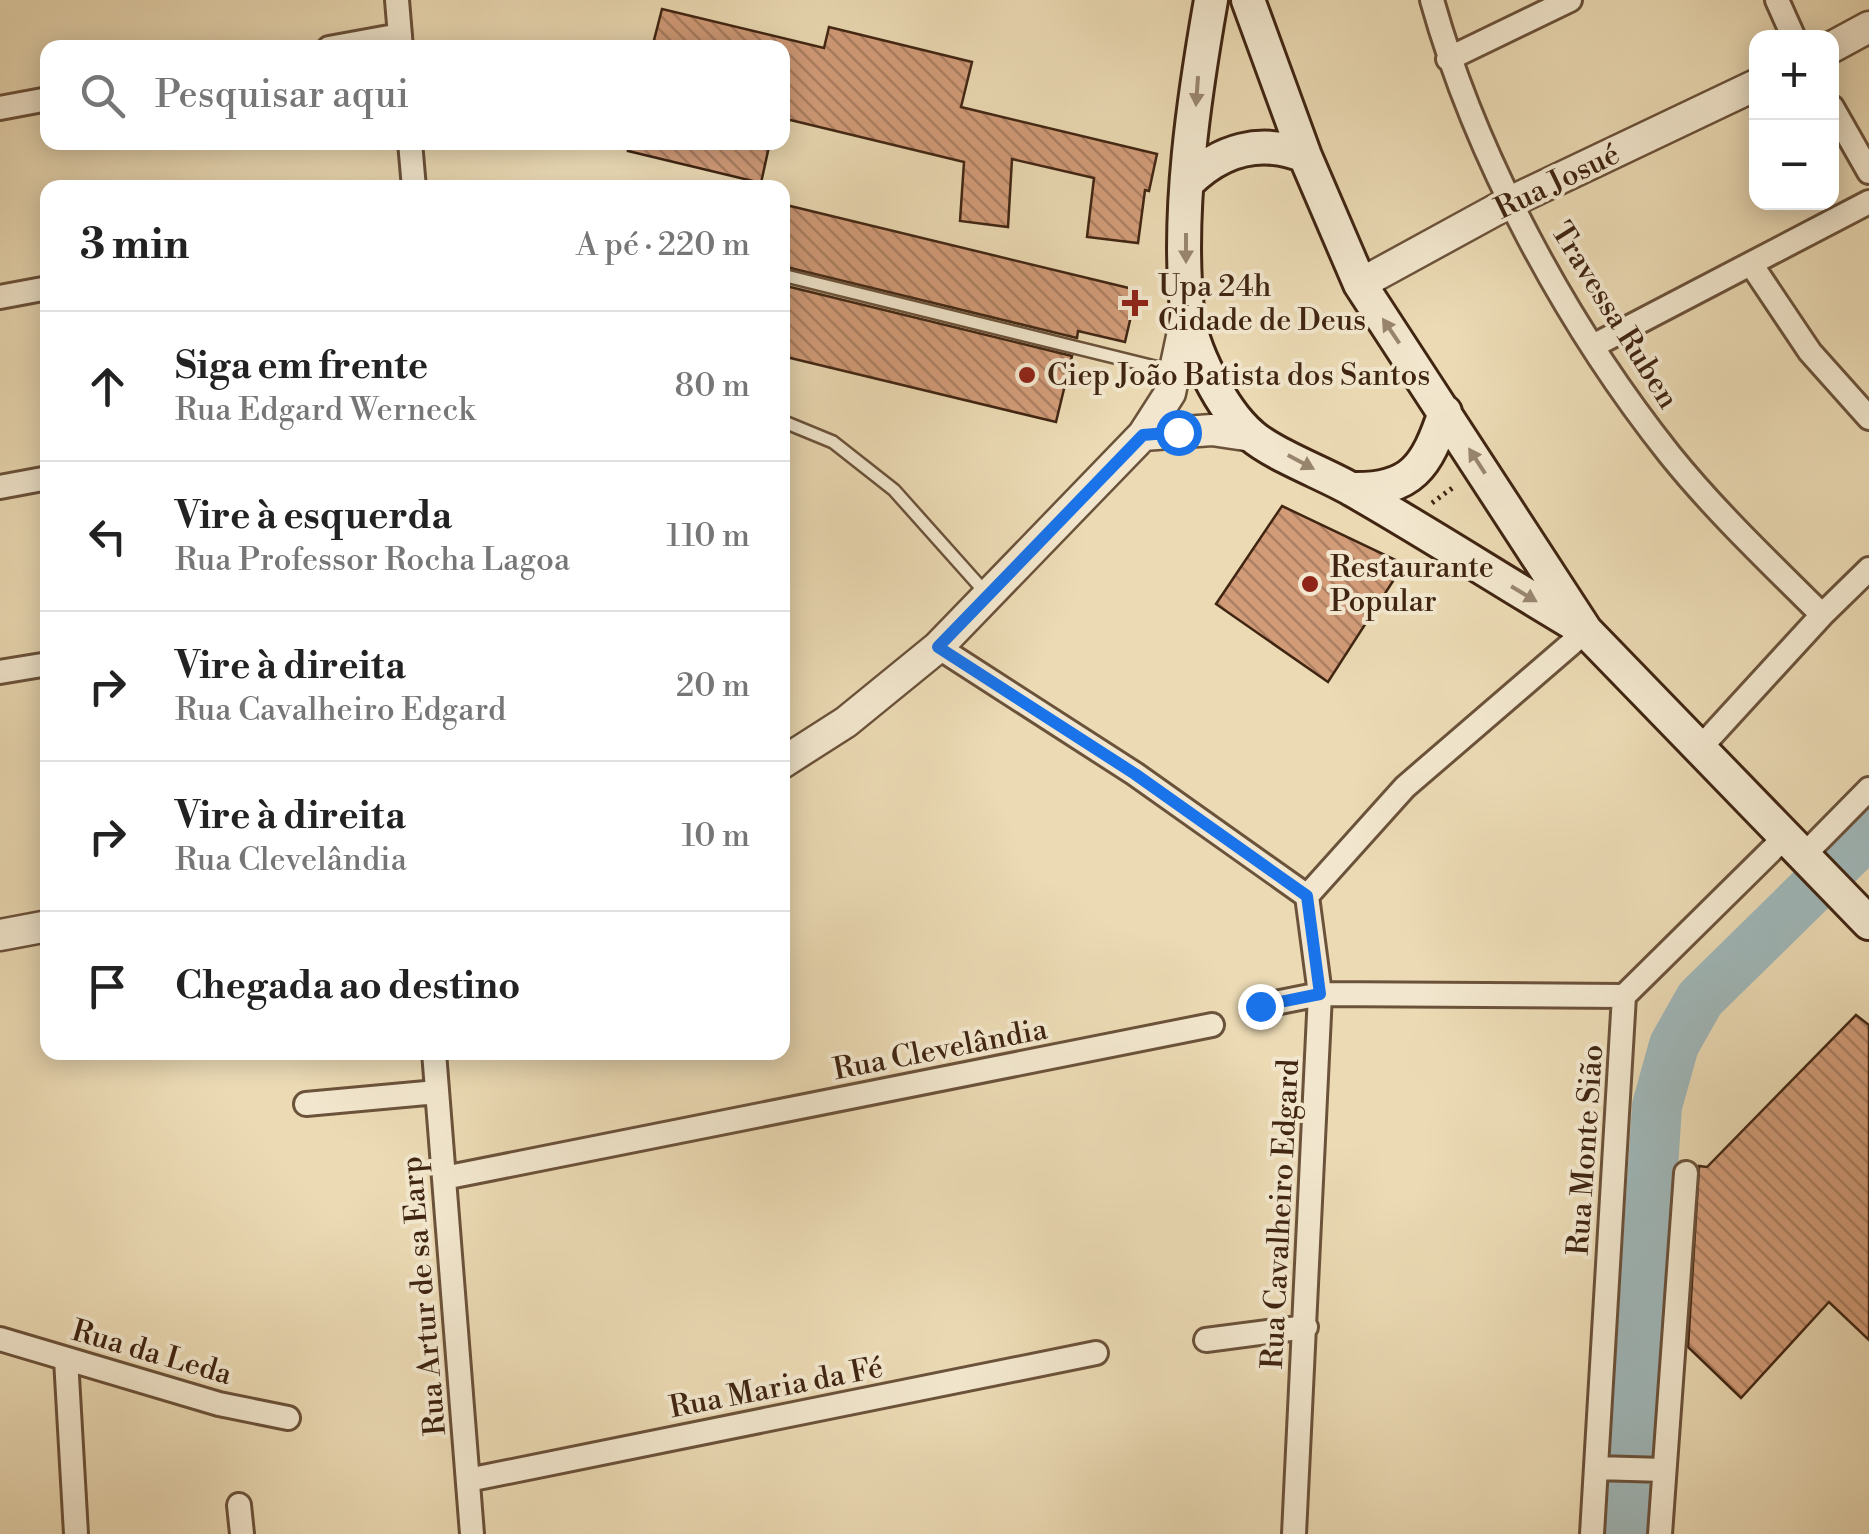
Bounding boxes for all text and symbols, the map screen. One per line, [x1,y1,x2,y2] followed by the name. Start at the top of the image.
[1749,30,1839,210] map controls
[1749,30,1839,120] button: +
[40,40,790,150] search box
[75,68,130,123] icon: search
[155,72,409,119] text: Pesquisar aqui
[1189,76,1205,108] one-way arrow
[1749,120,1839,210] button: −
[1489,135,1626,228] street label: Rua Josué
[1542,215,1687,416] street label: Travessa Ruben
[80,219,189,272] text: 3 min
[576,225,750,265] text: A pé · 220 m
[1178,232,1194,264] one-way arrow
[1158,268,1366,340] place label: Upa 24h Cidade de Deus
[1122,290,1148,316] marker: Upa 24h Cidade de Deus
[1382,317,1401,344] one-way arrow
[175,343,428,390] text: Siga em frente
[1047,357,1431,395] place label: Ciep João Batista dos Santos
[80,359,135,414] icon: ahead
[1016,364,1038,386] marker: Ciep João Batista dos Santos
[675,366,750,406] text: 80 m
[175,390,475,430] text: Rua Edgard Werneck
[1156,410,1202,456] route start
[1469,447,1487,474] one-way arrow
[1287,454,1316,471] one-way arrow
[175,493,452,540] text: Vire à esquerda
[80,509,135,564] icon: left
[667,516,750,556] text: 110 m
[175,540,570,580] text: Rua Professor Rocha Lagoa
[1330,549,1494,621] place label: Restaurante Popular
[1299,573,1321,595] marker: Restaurante Popular
[1510,585,1538,602] one-way arrow
[175,643,406,690] text: Vire à direita
[80,659,135,714] icon: right
[676,666,750,706] text: 20 m
[175,690,506,730] text: Rua Cavalheiro Edgard
[175,793,406,840] text: Vire à direita
[80,809,135,864] icon: right
[681,816,750,856] text: 10 m
[175,840,407,880] text: Rua Clevelândia
[80,959,135,1014] icon: arrive
[175,963,521,1010] text: Chegada ao destino
[1238,984,1284,1030] route end
[830,1010,1051,1089] street label: Rua Clevelândia
[1560,1043,1612,1257] street label: Rua Monte Sião
[1254,1058,1308,1370] street label: Rua Cavalheiro Edgard
[393,1155,455,1437] street label: Rua Artur de sa Earp
[67,1312,237,1394] street label: Rua da Leda
[666,1349,886,1427] street label: Rua Maria da Fé

